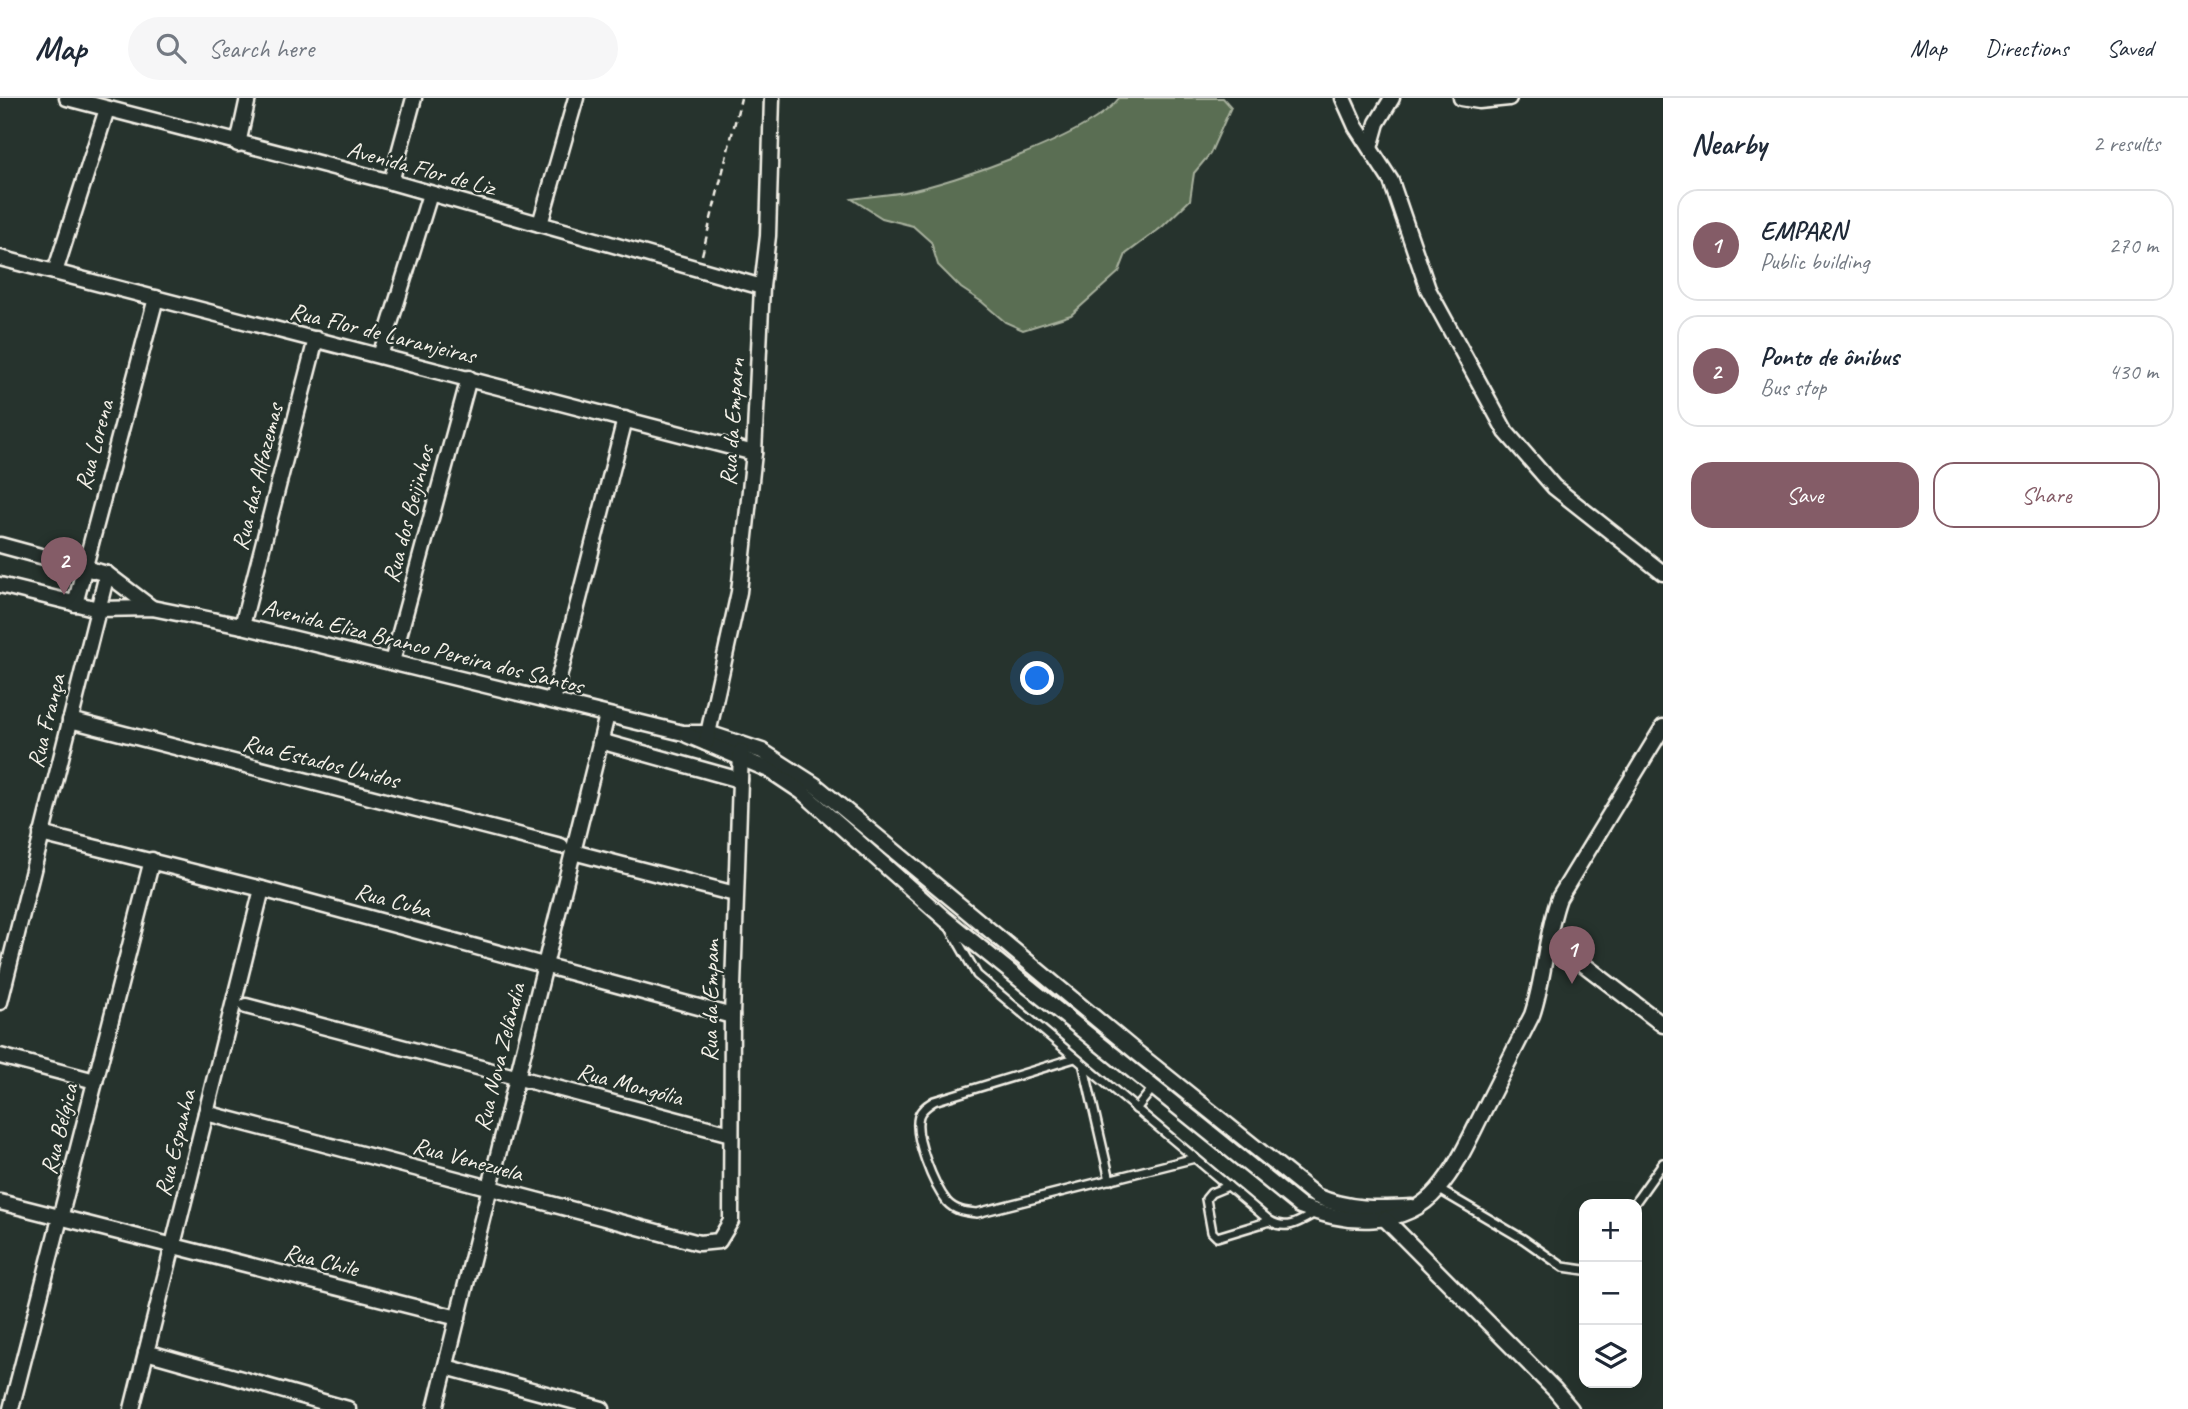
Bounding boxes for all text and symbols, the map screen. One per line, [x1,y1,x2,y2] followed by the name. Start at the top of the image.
[128,17,618,80] search box
[35,27,86,69] text: Map
[152,29,190,67] icon: search
[208,32,314,65] text: Search here
[1910,33,1947,63] text: Map
[1985,33,2068,63] text: Directions
[2106,33,2153,63] text: Saved
[1691,125,1767,163] text: Nearby
[2093,129,2160,158] text: 2 results
[344,134,500,203] street label: Avenida Flor de Liz
[1760,214,1846,247] text: EMPARN
[1711,231,1721,260] text: 1
[2109,231,2158,260] text: 270 m
[1760,247,1869,276] text: Public building
[287,295,481,371] street label: Rua Flor de Laranjeiras
[1760,340,1899,373] text: Ponto de ônibus
[713,357,751,487] street label: Rua da Emparn
[1711,357,1721,386] text: 2
[2109,357,2158,386] text: 430 m
[1760,373,1826,402] text: Bus stop
[68,395,121,493] street label: Rua Lorena
[224,398,290,553] street label: Rua das Alfazemas
[375,440,441,586] street label: Rua dos Beijinhos
[1691,462,1919,528] button: Save
[1933,462,2160,528] button: Share
[41,537,87,595] pin: 2
[259,592,588,701] street label: Avenida Eliza Branco Pereira dos Santos
[1020,661,1054,695] your location
[20,669,72,771] street label: Rua França
[240,727,405,796] street label: Rua Estados Unidos
[352,875,436,925] street label: Rua Cuba
[1549,926,1595,984] pin: 1
[694,937,726,1062] street label: Rua da Empam
[466,979,532,1134] street label: Rua Nova Zelândia
[574,1056,687,1113] street label: Rua Mongólia
[33,1079,85,1177] street label: Rua Bélgica
[147,1085,203,1199] street label: Rua Espanha
[410,1130,528,1188] street label: Rua Venezuela
[1579,1199,1642,1388] map controls
[1579,1199,1642,1262] button: +
[281,1236,363,1284] street label: Rua Chile
[1579,1262,1642,1325] button: −
[1579,1325,1642,1388] button: layers

